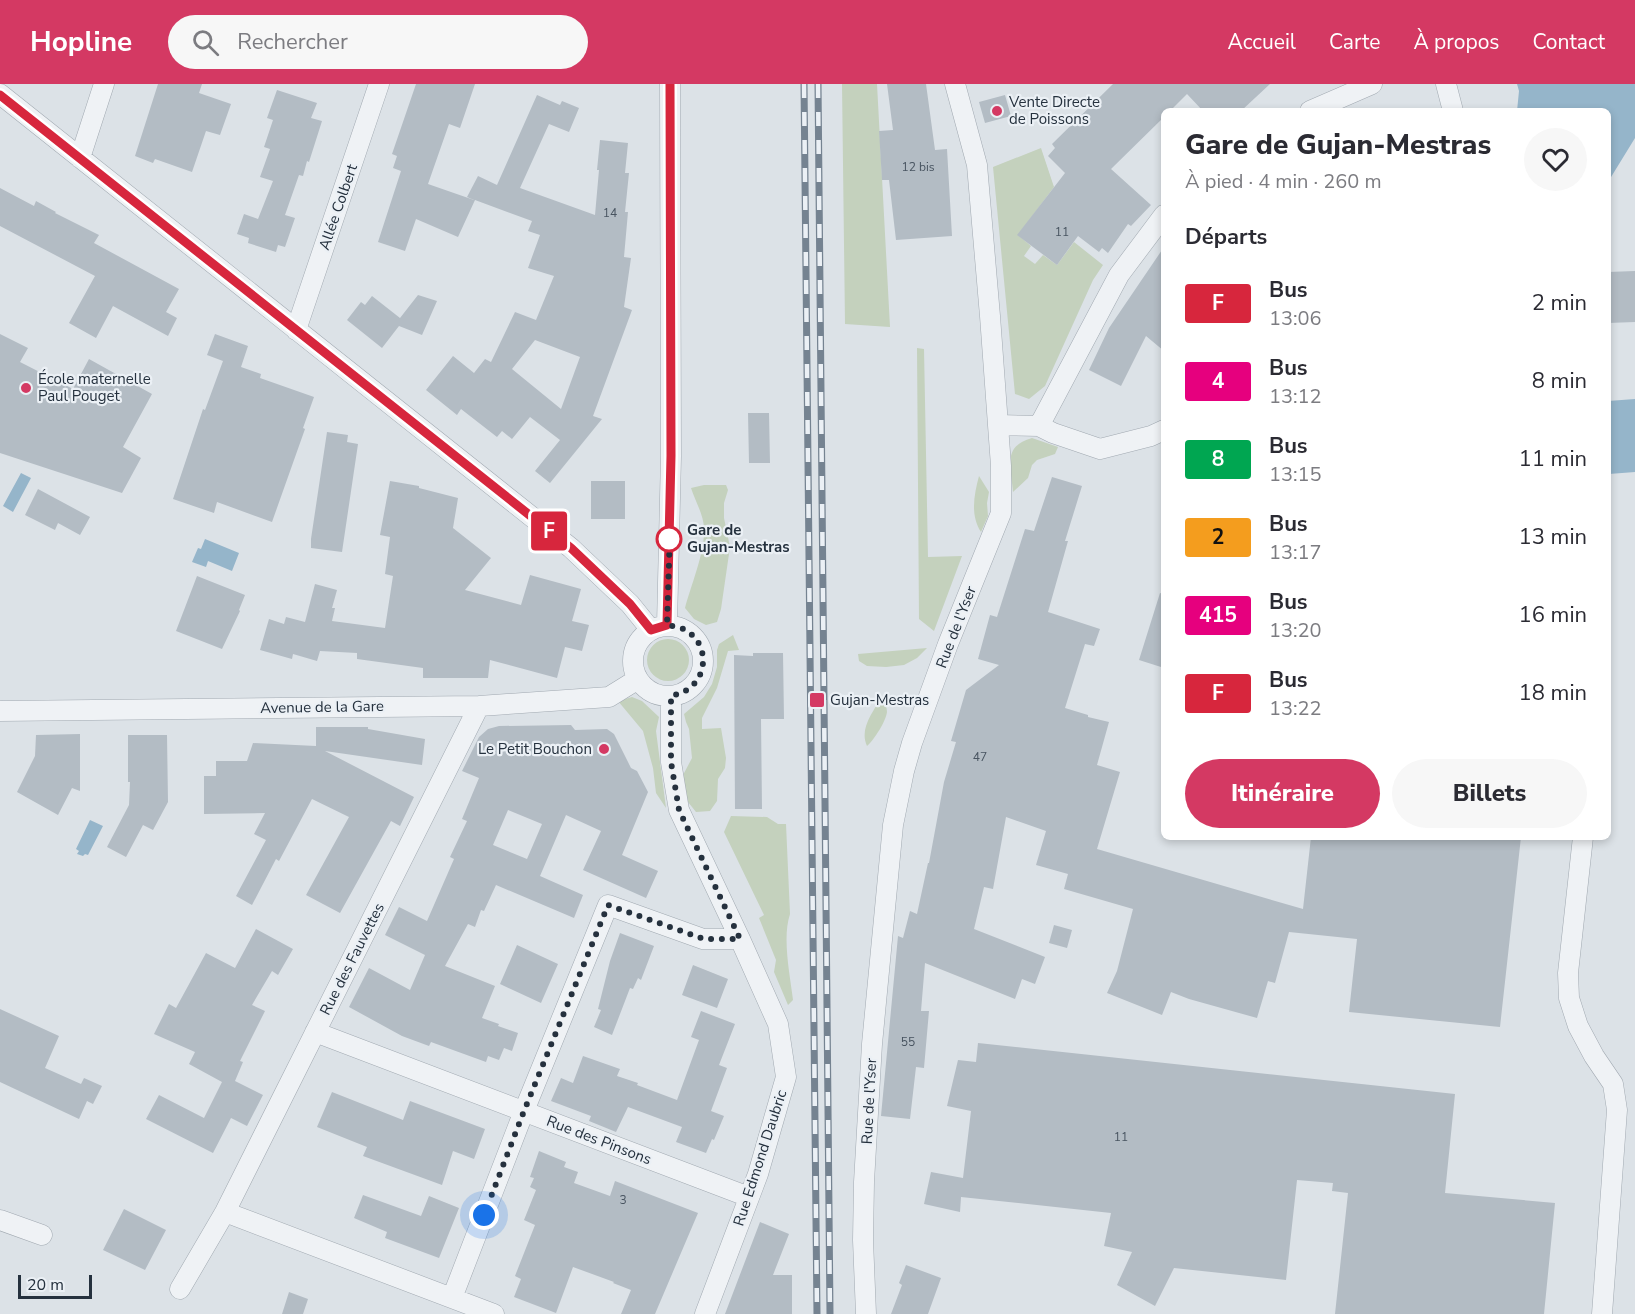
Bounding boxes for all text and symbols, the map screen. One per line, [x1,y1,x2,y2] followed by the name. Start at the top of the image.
[168,15,588,69] search box
[30,23,132,61] text: Hopline
[189,26,222,59] icon: search
[237,27,348,57] text: Rechercher
[1227,28,1296,56] text: Accueil
[1329,28,1380,56] text: Carte
[1413,28,1499,56] text: À propos
[1532,28,1605,56] text: Contact
[1008,92,1100,129] place label: Vente Directe de Poissons
[990,104,1004,118] marker: Vente Directe de Poissons
[1185,126,1491,164] text: Gare de Gujan-Mestras
[1524,128,1587,191] button: heart
[901,159,935,175] house number: 12 bis
[314,161,362,253] street label: Allée Colbert
[1185,168,1382,195] text: À pied · 4 min · 260 m
[603,205,617,221] house number: 14
[1185,222,1267,252] text: Départs
[1055,224,1069,240] house number: 11
[1269,275,1308,305] text: Bus
[1532,288,1587,318] text: 2 min
[1212,289,1224,317] text: F
[1269,305,1322,332] text: 13:06
[1269,353,1308,383] text: Bus
[1532,366,1587,396] text: 8 min
[1212,367,1224,395] text: 4
[38,369,151,406] place label: École maternelle Paul Pouget
[19,381,33,395] marker: École maternelle Paul Pouget
[1269,383,1322,410] text: 13:12
[1269,431,1308,461] text: Bus
[1519,444,1587,474] text: 11 min
[1212,445,1224,473] text: 8
[1269,461,1322,488] text: 13:15
[1269,509,1308,539] text: Bus
[530,512,568,550] line badge: F
[543,517,555,545] text: F
[687,520,790,557] place label: Gare de Gujan-Mestras
[1519,522,1587,552] text: 13 min
[1212,523,1224,551] text: 2
[656,526,682,552] marker: Gare de Gujan-Mestras
[1269,539,1322,566] text: 13:17
[931,582,981,671] street label: Rue de l'Yser
[1269,587,1308,617] text: Bus
[1519,600,1587,630] text: 16 min
[1199,601,1237,629] text: 415
[1269,617,1322,644] text: 13:20
[1269,665,1308,695] text: Bus
[1519,678,1587,708] text: 18 min
[1212,679,1224,707] text: F
[830,690,929,710] place label: Gujan-Mestras
[808,691,826,709] marker: Gujan-Mestras
[1269,695,1322,722] text: 13:22
[260,696,384,718] street label: Avenue de la Gare
[478,739,592,759] place label: Le Petit Bouchon
[597,742,611,756] marker: Le Petit Bouchon
[973,749,987,765] house number: 47
[1185,759,1380,828] button: Itinéraire
[1392,759,1587,828] button: Billets
[315,899,389,1019] street label: Rue des Fauvettes
[901,1034,915,1050] house number: 55
[857,1057,881,1145] street label: Rue de l'Yser
[729,1087,791,1229] street label: Rue Edmond Daubric
[544,1111,654,1169] street label: Rue des Pinsons
[1114,1129,1128,1145] house number: 11
[619,1192,627,1208] house number: 3
[469,1200,499,1230] your location
[18,1272,92,1300] scale bar
[27,1274,64,1296] text: 20 m

